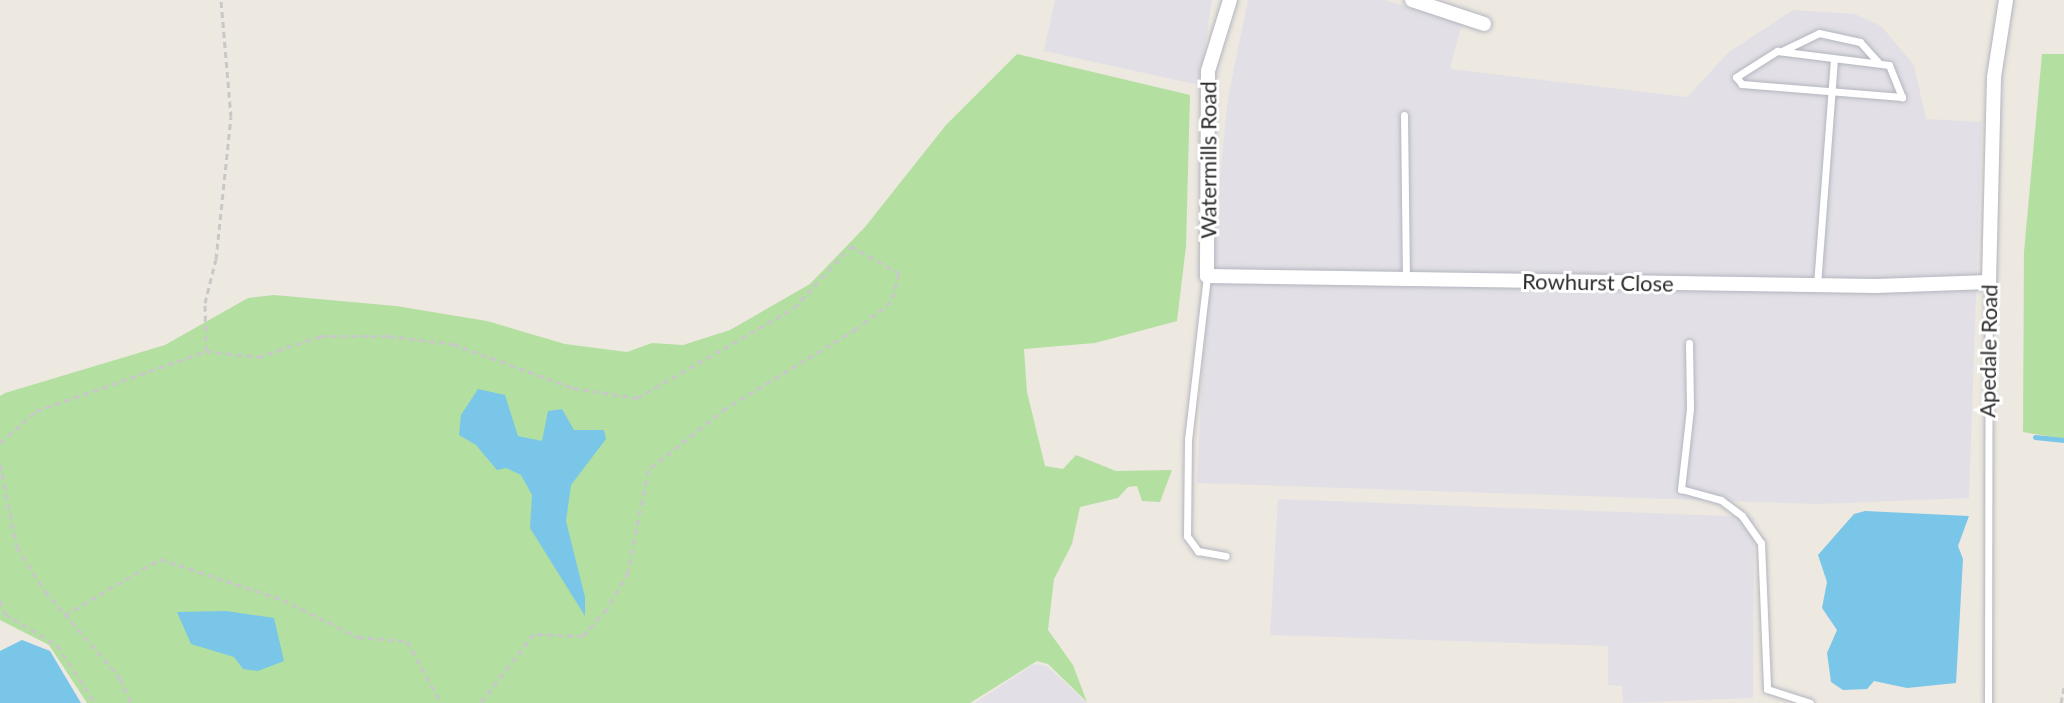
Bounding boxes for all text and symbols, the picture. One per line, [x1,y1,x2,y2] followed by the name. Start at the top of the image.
[1195,81,1221,239] street label: Watermills Road
[1522,267,1674,297] street label: Rowhurst Close
[1974,284,2002,418] street label: Apedale Road

